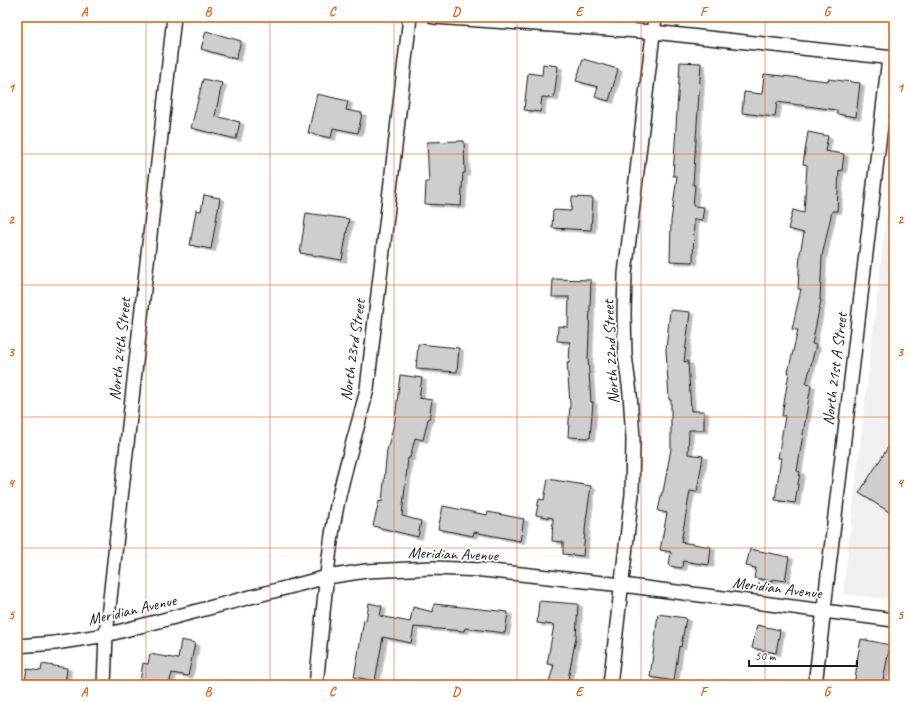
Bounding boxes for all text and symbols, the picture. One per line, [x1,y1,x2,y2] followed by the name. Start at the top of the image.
[81,4,89,20] text: A
[205,4,213,20] text: B
[329,4,337,20] text: C
[452,4,461,20] text: D
[576,4,585,20] text: E
[700,4,709,20] text: F
[824,4,832,20] text: G
[8,80,16,96] text: 1
[897,80,905,96] text: 1
[8,212,15,228] text: 2
[897,212,904,228] text: 2
[105,295,135,401] street label: North 24th Street
[336,296,370,402] street label: North 23rd Street
[598,298,624,404] street label: North 22nd Street
[818,310,852,426] street label: North 21st A Street
[8,344,15,360] text: 3
[897,344,904,360] text: 3
[8,475,16,491] text: 4
[897,475,905,491] text: 4
[408,542,500,566] street label: Meridian Avenue
[731,573,824,604] street label: Meridian Avenue
[86,590,180,630] street label: Meridian Avenue
[8,607,15,623] text: 5
[897,607,904,623] text: 5
[749,642,857,668] scale bar
[755,648,777,664] text: 50 m
[81,684,89,700] text: A
[205,684,213,700] text: B
[329,684,337,700] text: C
[452,684,461,700] text: D
[576,684,585,700] text: E
[700,684,709,700] text: F
[824,684,832,700] text: G

